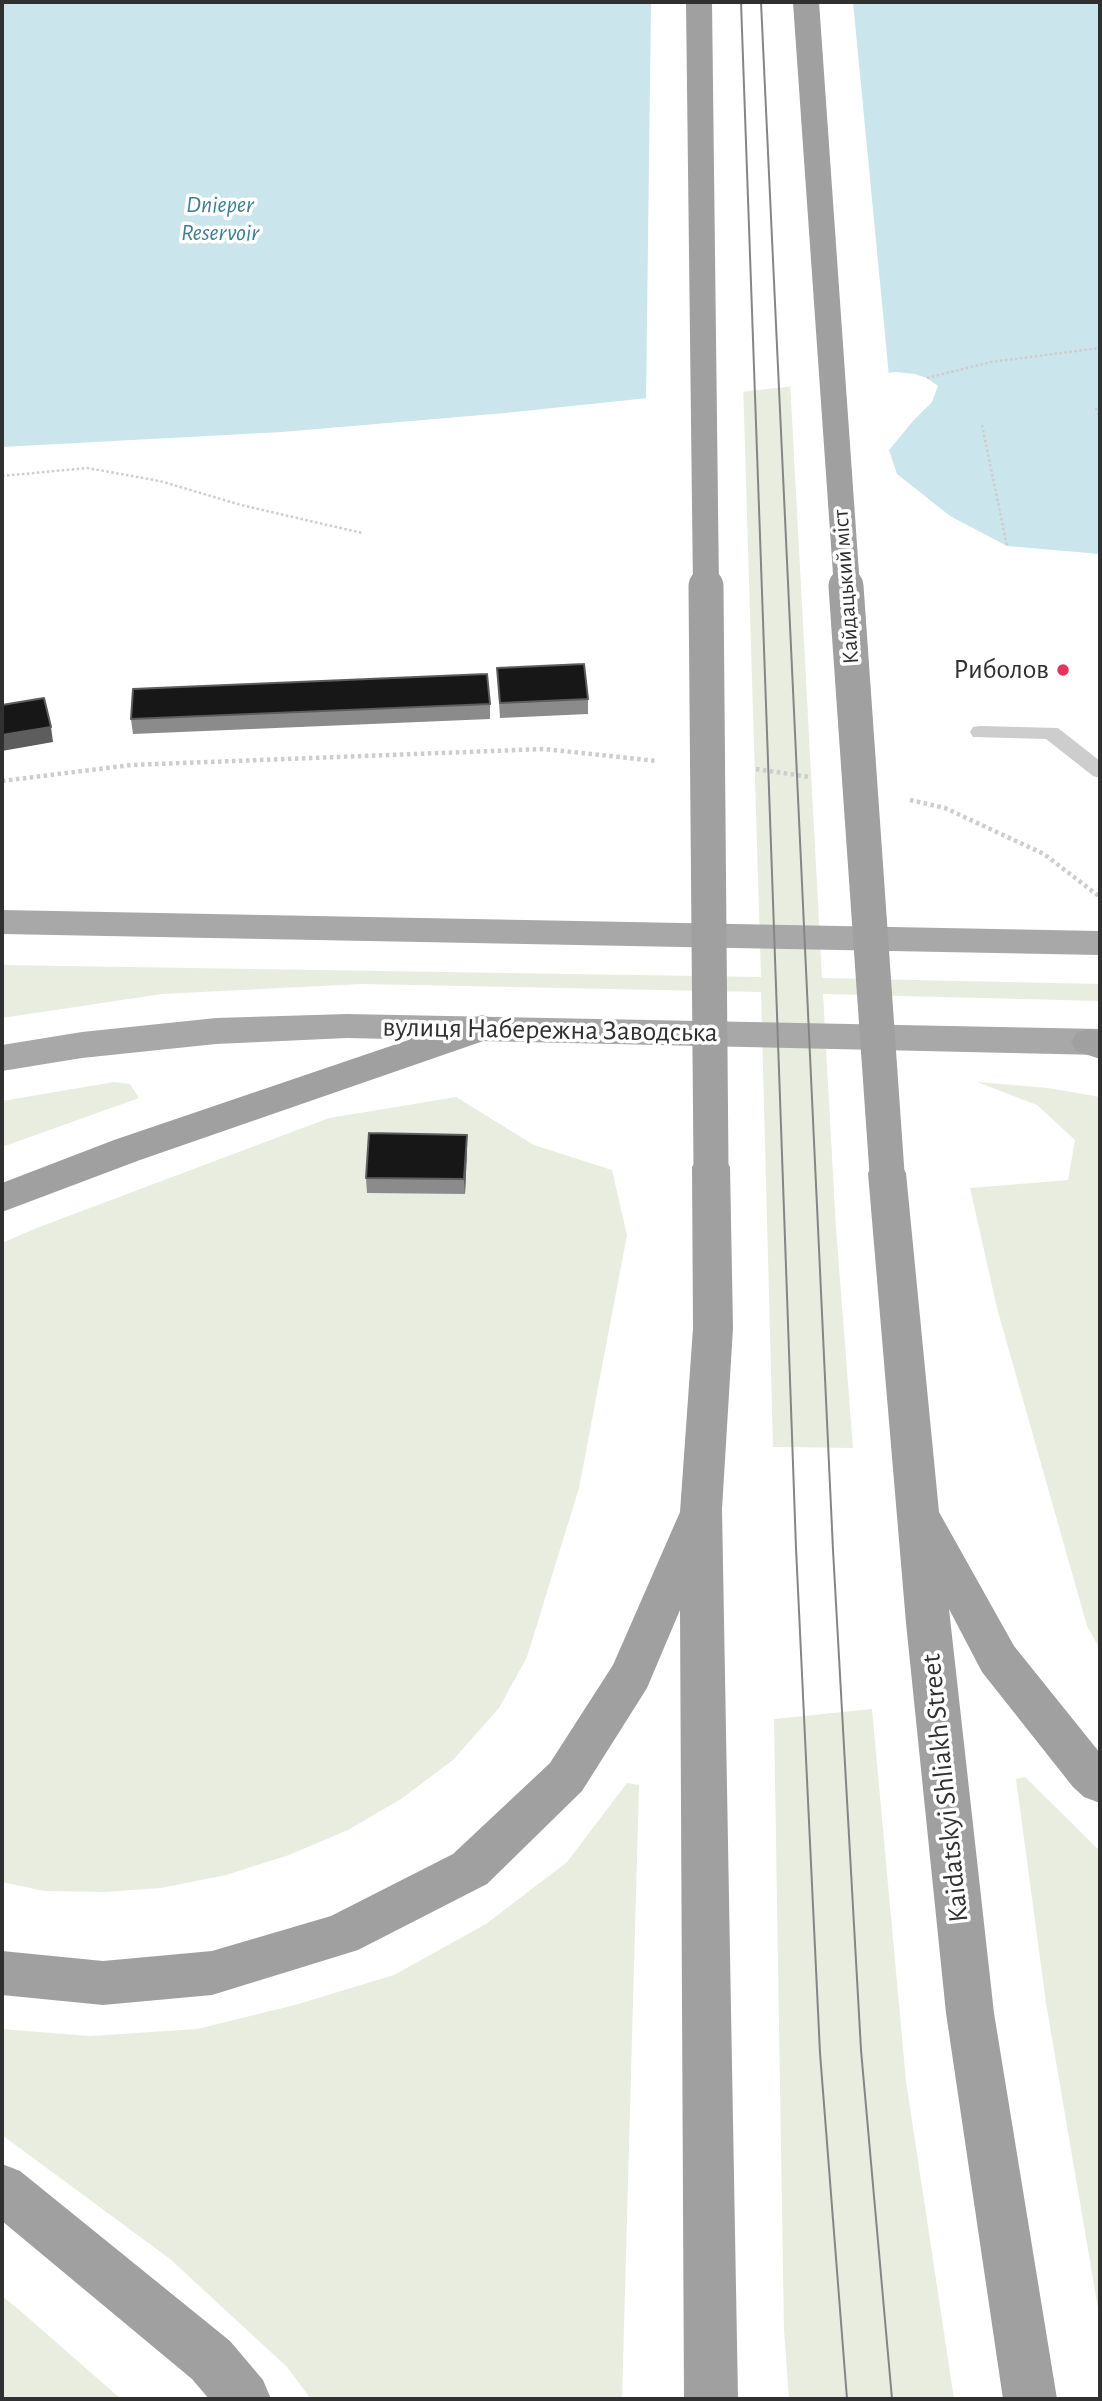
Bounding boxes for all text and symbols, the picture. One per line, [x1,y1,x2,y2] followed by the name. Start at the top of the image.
[181,191,259,247] water label: Dnieper Reservoir
[827,509,865,665] street label: Кайдацький міст
[953,653,1049,687] place label: Риболов
[1055,662,1071,678] marker: Риболов
[382,1010,718,1050] street label: вулиця Набережна Заводська
[914,1652,976,1924] street label: Kaidatskyi Shliakh Street

